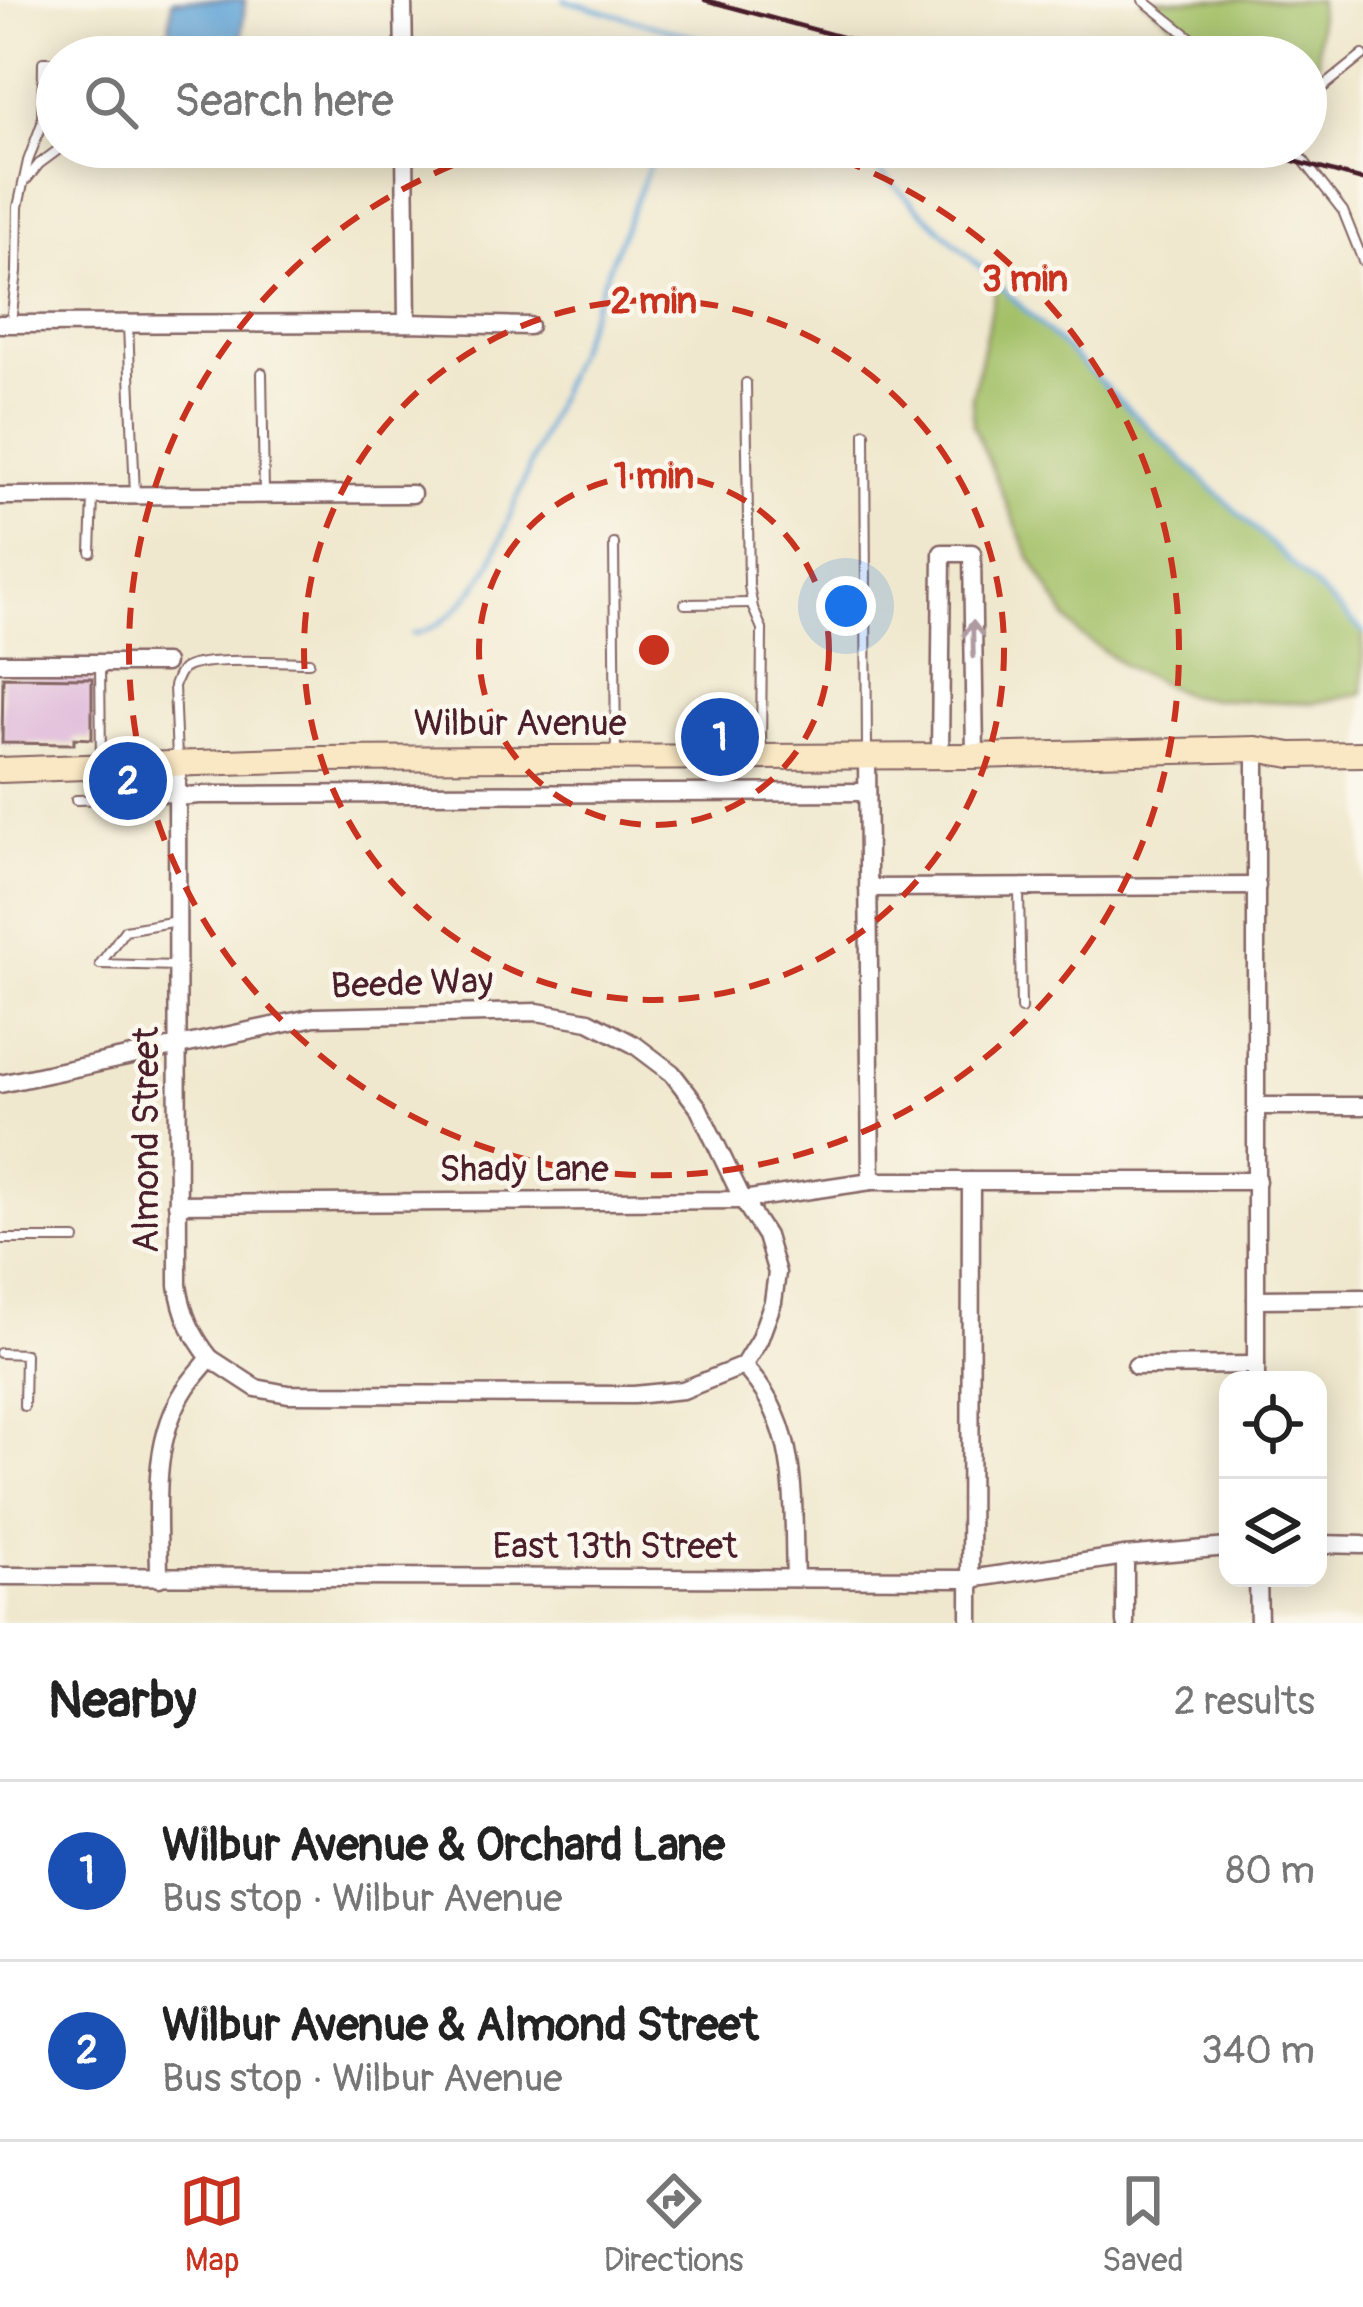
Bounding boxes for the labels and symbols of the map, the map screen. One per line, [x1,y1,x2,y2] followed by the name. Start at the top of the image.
[982,257,1068,302] text: 3 min
[611,279,697,324] text: 2 min
[614,454,694,499] text: 1 min
[816,576,876,636] your location
[962,620,984,659] one-way arrow
[633,629,675,671] centre of rings
[681,692,759,782] pin: 1
[414,701,627,746] street label: Wilbur Avenue
[89,736,167,826] pin: 2
[330,958,494,1009] street label: Beede Way
[124,1026,169,1253] street label: Almond Street
[439,1147,609,1192] street label: Shady Lane
[493,1524,738,1569] street label: East 13th Street

